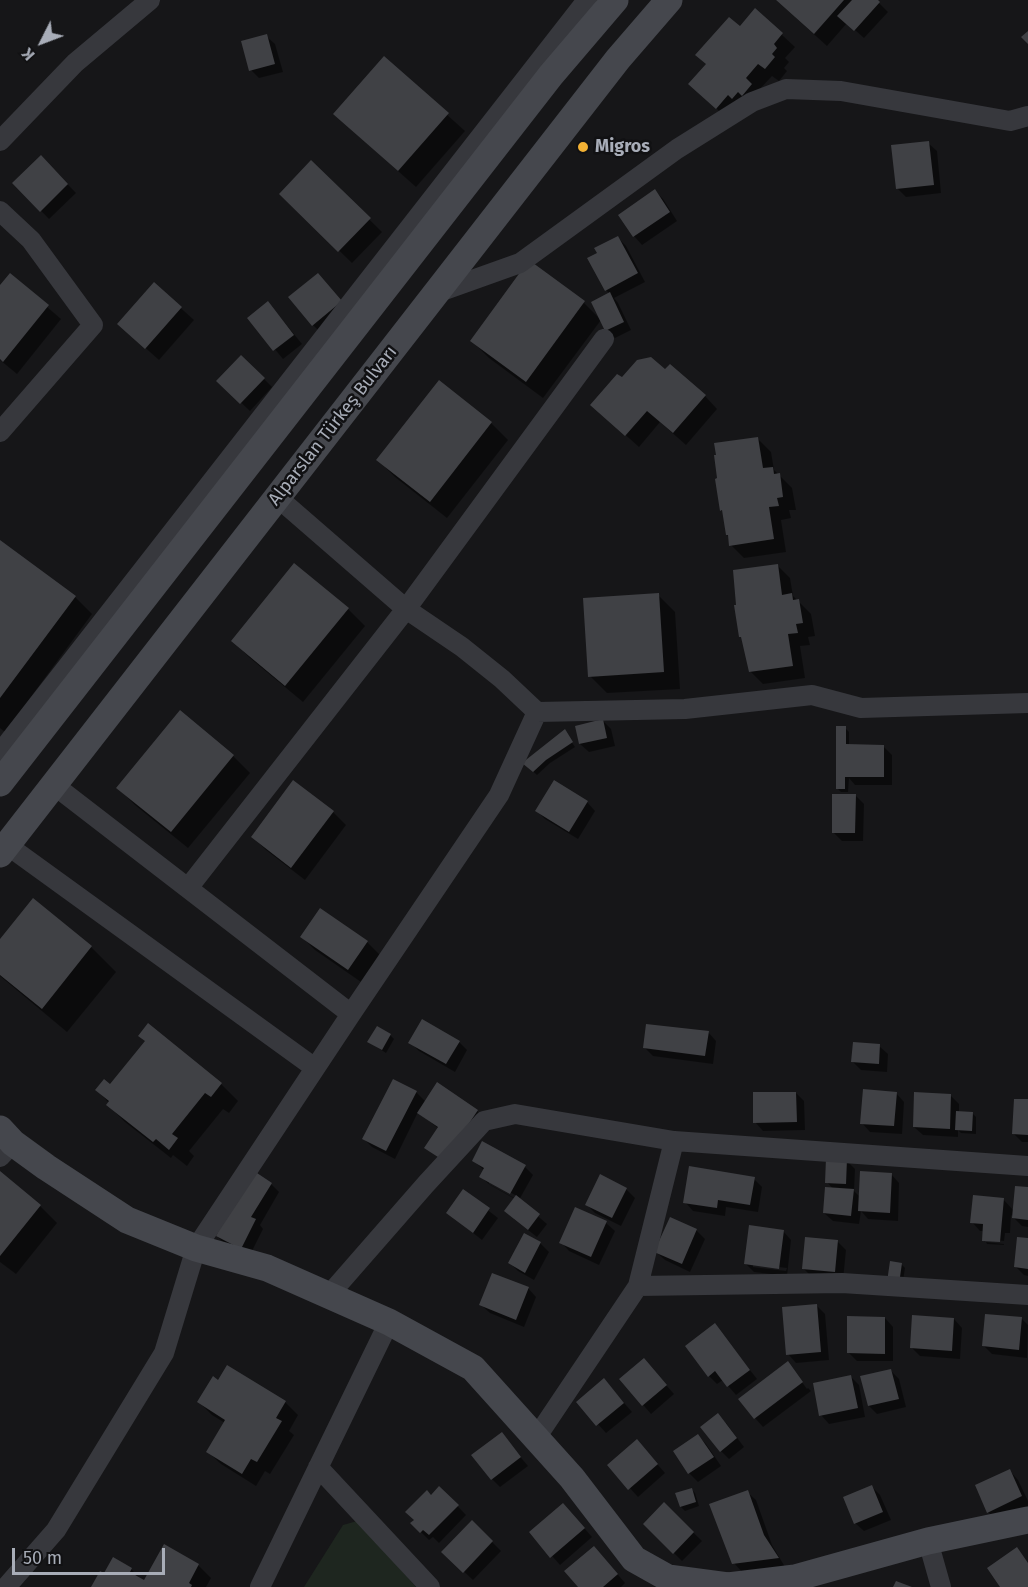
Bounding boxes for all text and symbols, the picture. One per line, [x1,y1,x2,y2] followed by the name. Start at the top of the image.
[12,12,72,72] north arrow
[18,44,39,65] text: K
[595,136,650,158] place label: Migros
[576,140,590,154] marker: Migros
[264,342,402,510] street label: Alparslan Türkeş Bulvarı
[15,1536,168,1574] scale bar
[23,1547,62,1569] text: 50 m

